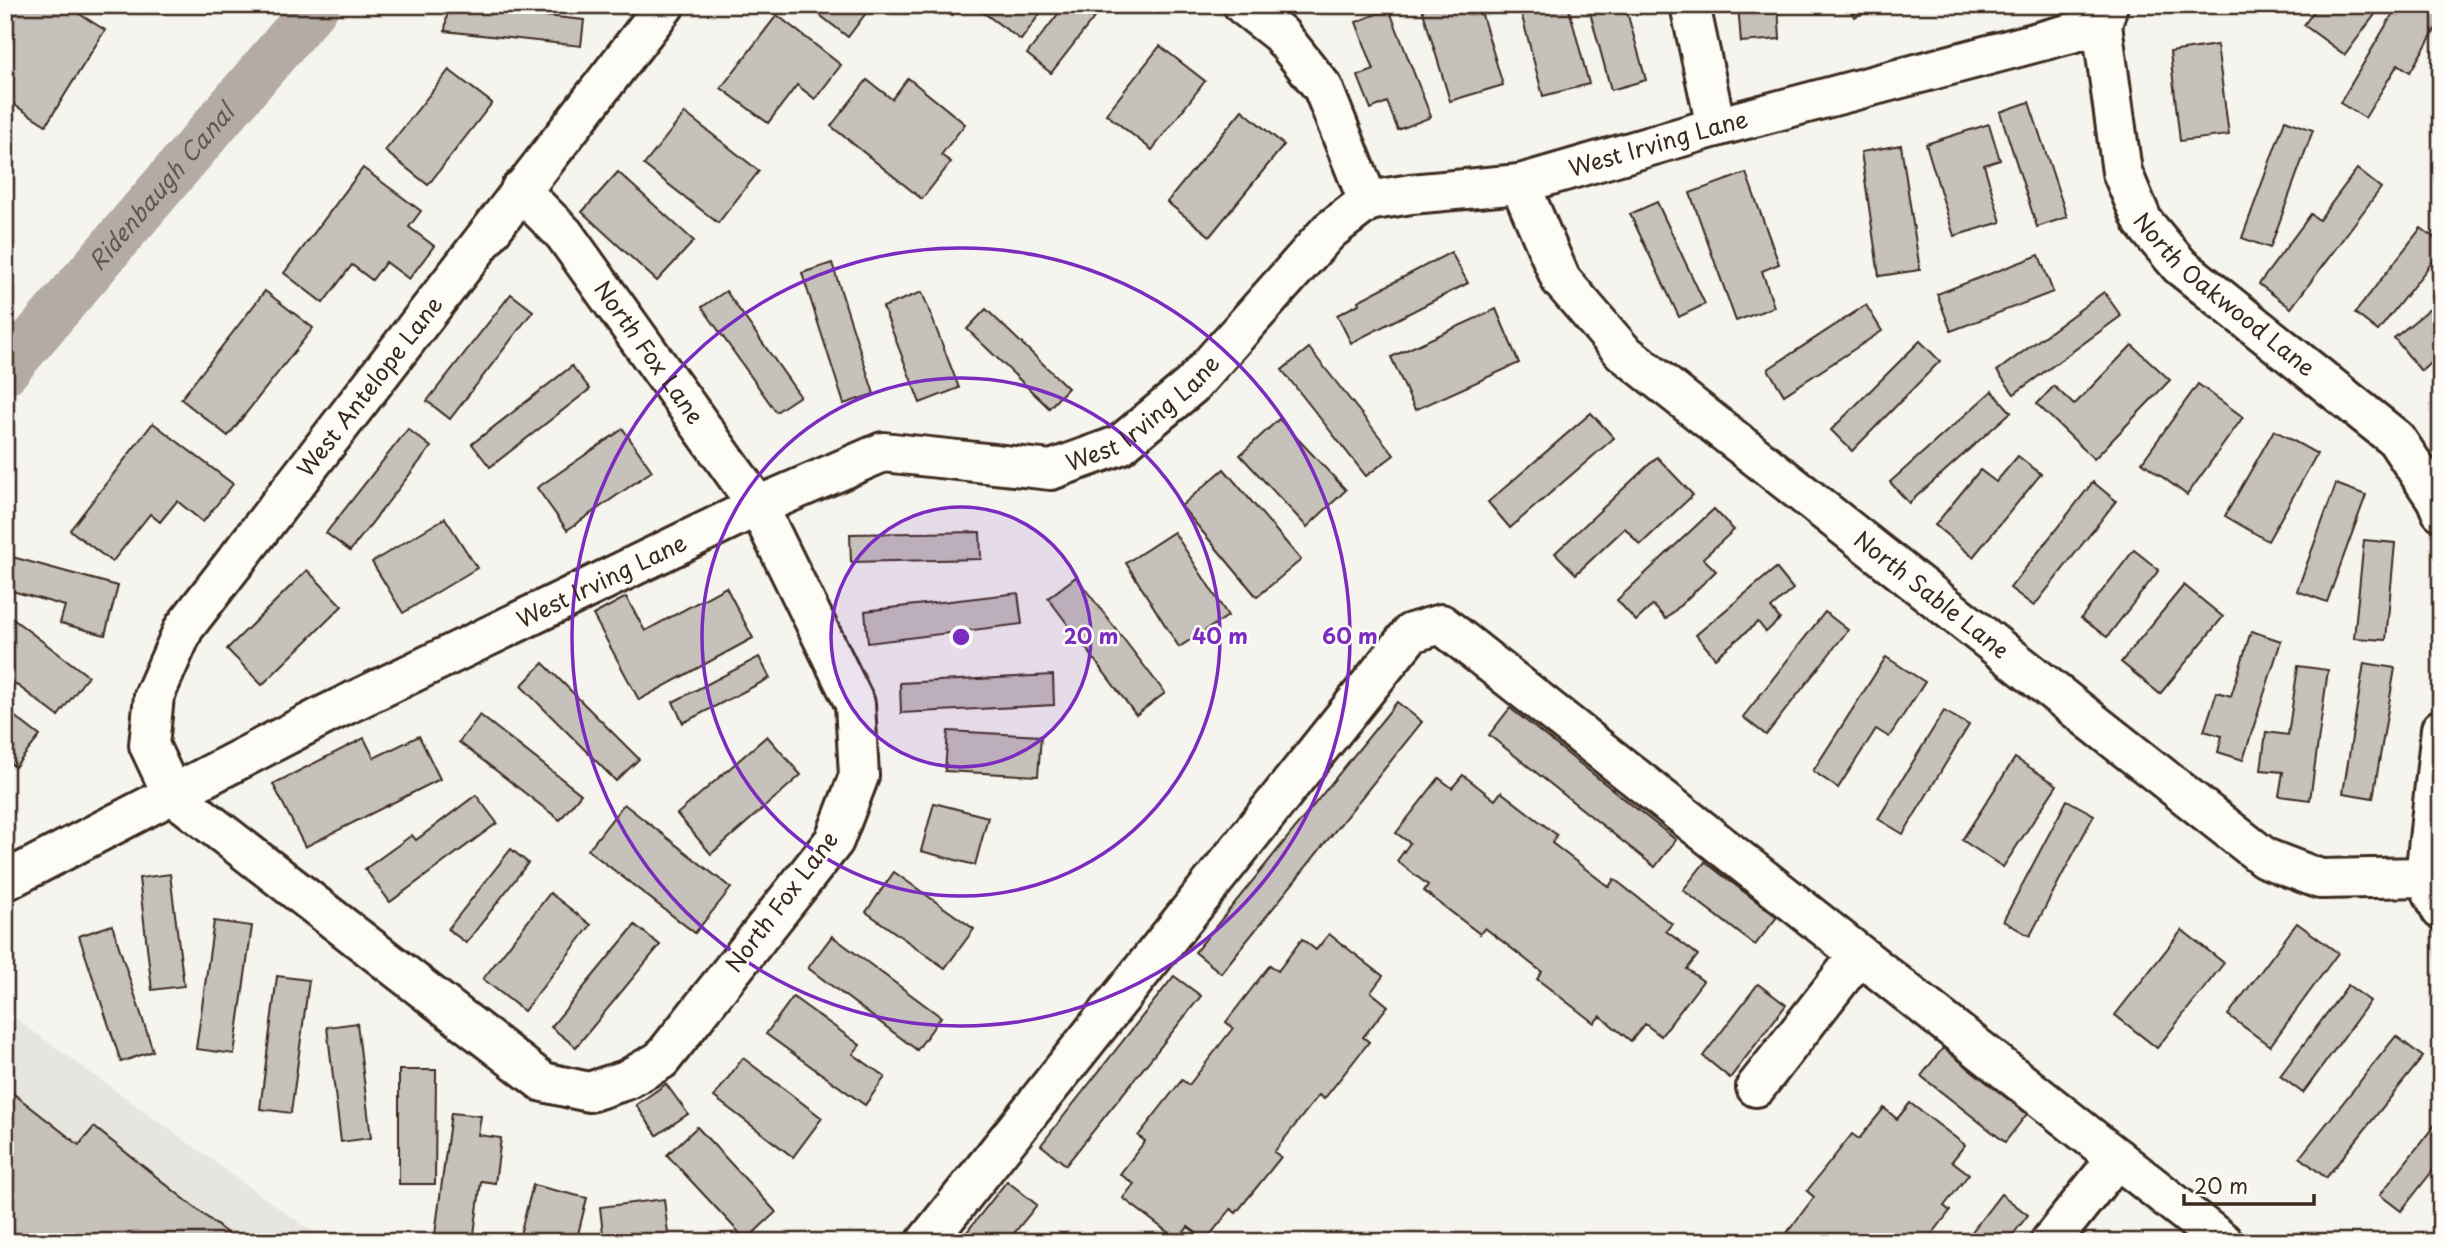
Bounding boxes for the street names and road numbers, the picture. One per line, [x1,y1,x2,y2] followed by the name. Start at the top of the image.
[1564,100,1752,185] street label: West Irving Lane
[2126,204,2324,384] street label: North Oakwood Lane
[587,273,713,431] street label: North Fox Lane
[288,288,450,484] street label: West Antelope Lane
[1061,346,1227,479] street label: West Irving Lane
[1847,521,2017,666] street label: North Sable Lane
[510,524,692,636] street label: West Irving Lane
[716,823,846,979] street label: North Fox Lane

